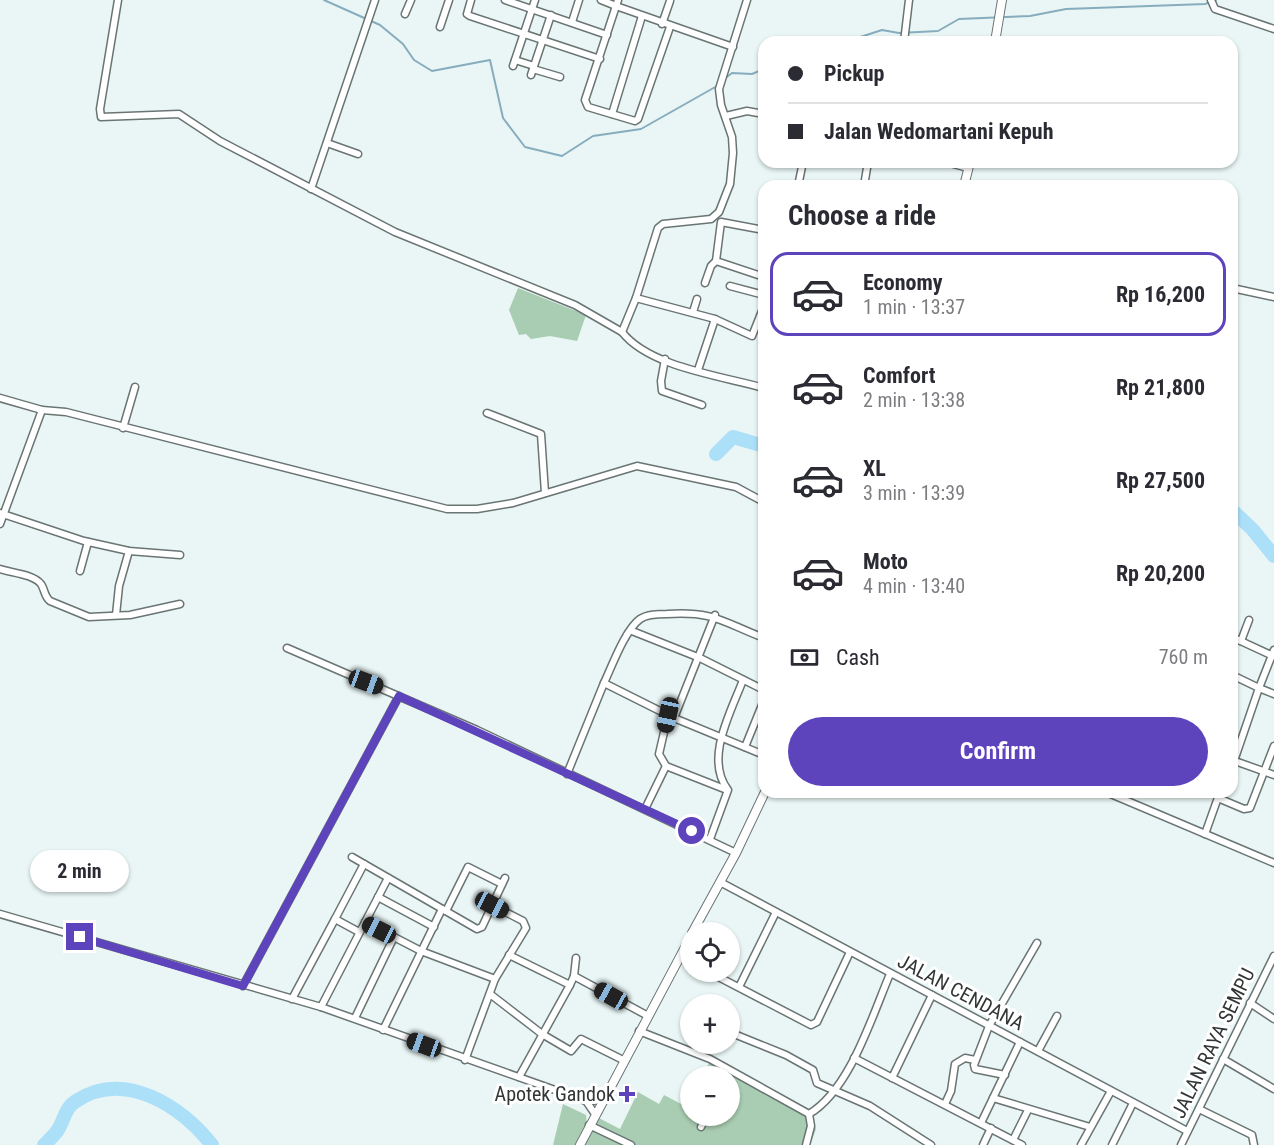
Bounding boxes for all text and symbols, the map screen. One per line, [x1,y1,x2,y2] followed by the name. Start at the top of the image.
[824,61,884,86] text: Pickup
[824,119,1054,144] text: Jalan Wedomartani Kepuh
[788,200,936,232] text: Choose a ride
[791,267,845,321] icon: car
[863,270,943,295] text: Economy
[1116,282,1205,307] text: Rp 16,200
[863,295,965,319] text: 1 min · 13:37
[791,360,845,414] icon: car
[863,363,936,388] text: Comfort
[1116,375,1205,400] text: Rp 21,800
[863,388,965,412] text: 2 min · 13:38
[791,453,845,507] icon: car
[863,456,886,481] text: XL
[1116,468,1205,493] text: Rp 27,500
[863,481,965,505] text: 3 min · 13:39
[791,546,845,600] icon: car
[863,549,908,574] text: Moto
[1116,561,1205,586] text: Rp 20,200
[863,574,965,598] text: 4 min · 13:40
[788,641,821,674] icon: cash
[836,645,880,670] text: Cash
[1159,645,1208,669] text: 760 m
[346,667,386,697] car
[655,696,681,734] car
[788,717,1208,786] button: Confirm
[678,817,705,844] route start
[31,850,130,892] callout: 2 min
[57,859,102,883] text: 2 min
[472,889,512,921] car
[359,914,399,946] car
[680,922,740,1126] map controls
[680,922,740,982] button: locate
[66,923,93,950] route end
[894,949,1029,1036] street label: JALAN CENDANA
[1166,964,1260,1122] street label: JALAN RAYA SEMPU
[591,979,631,1013] car
[680,994,740,1054] button: +
[404,1030,444,1060] car
[680,1066,740,1126] button: −
[495,1082,615,1106] place label: Apotek Gandok
[620,1087,634,1101] marker: Apotek Gandok

